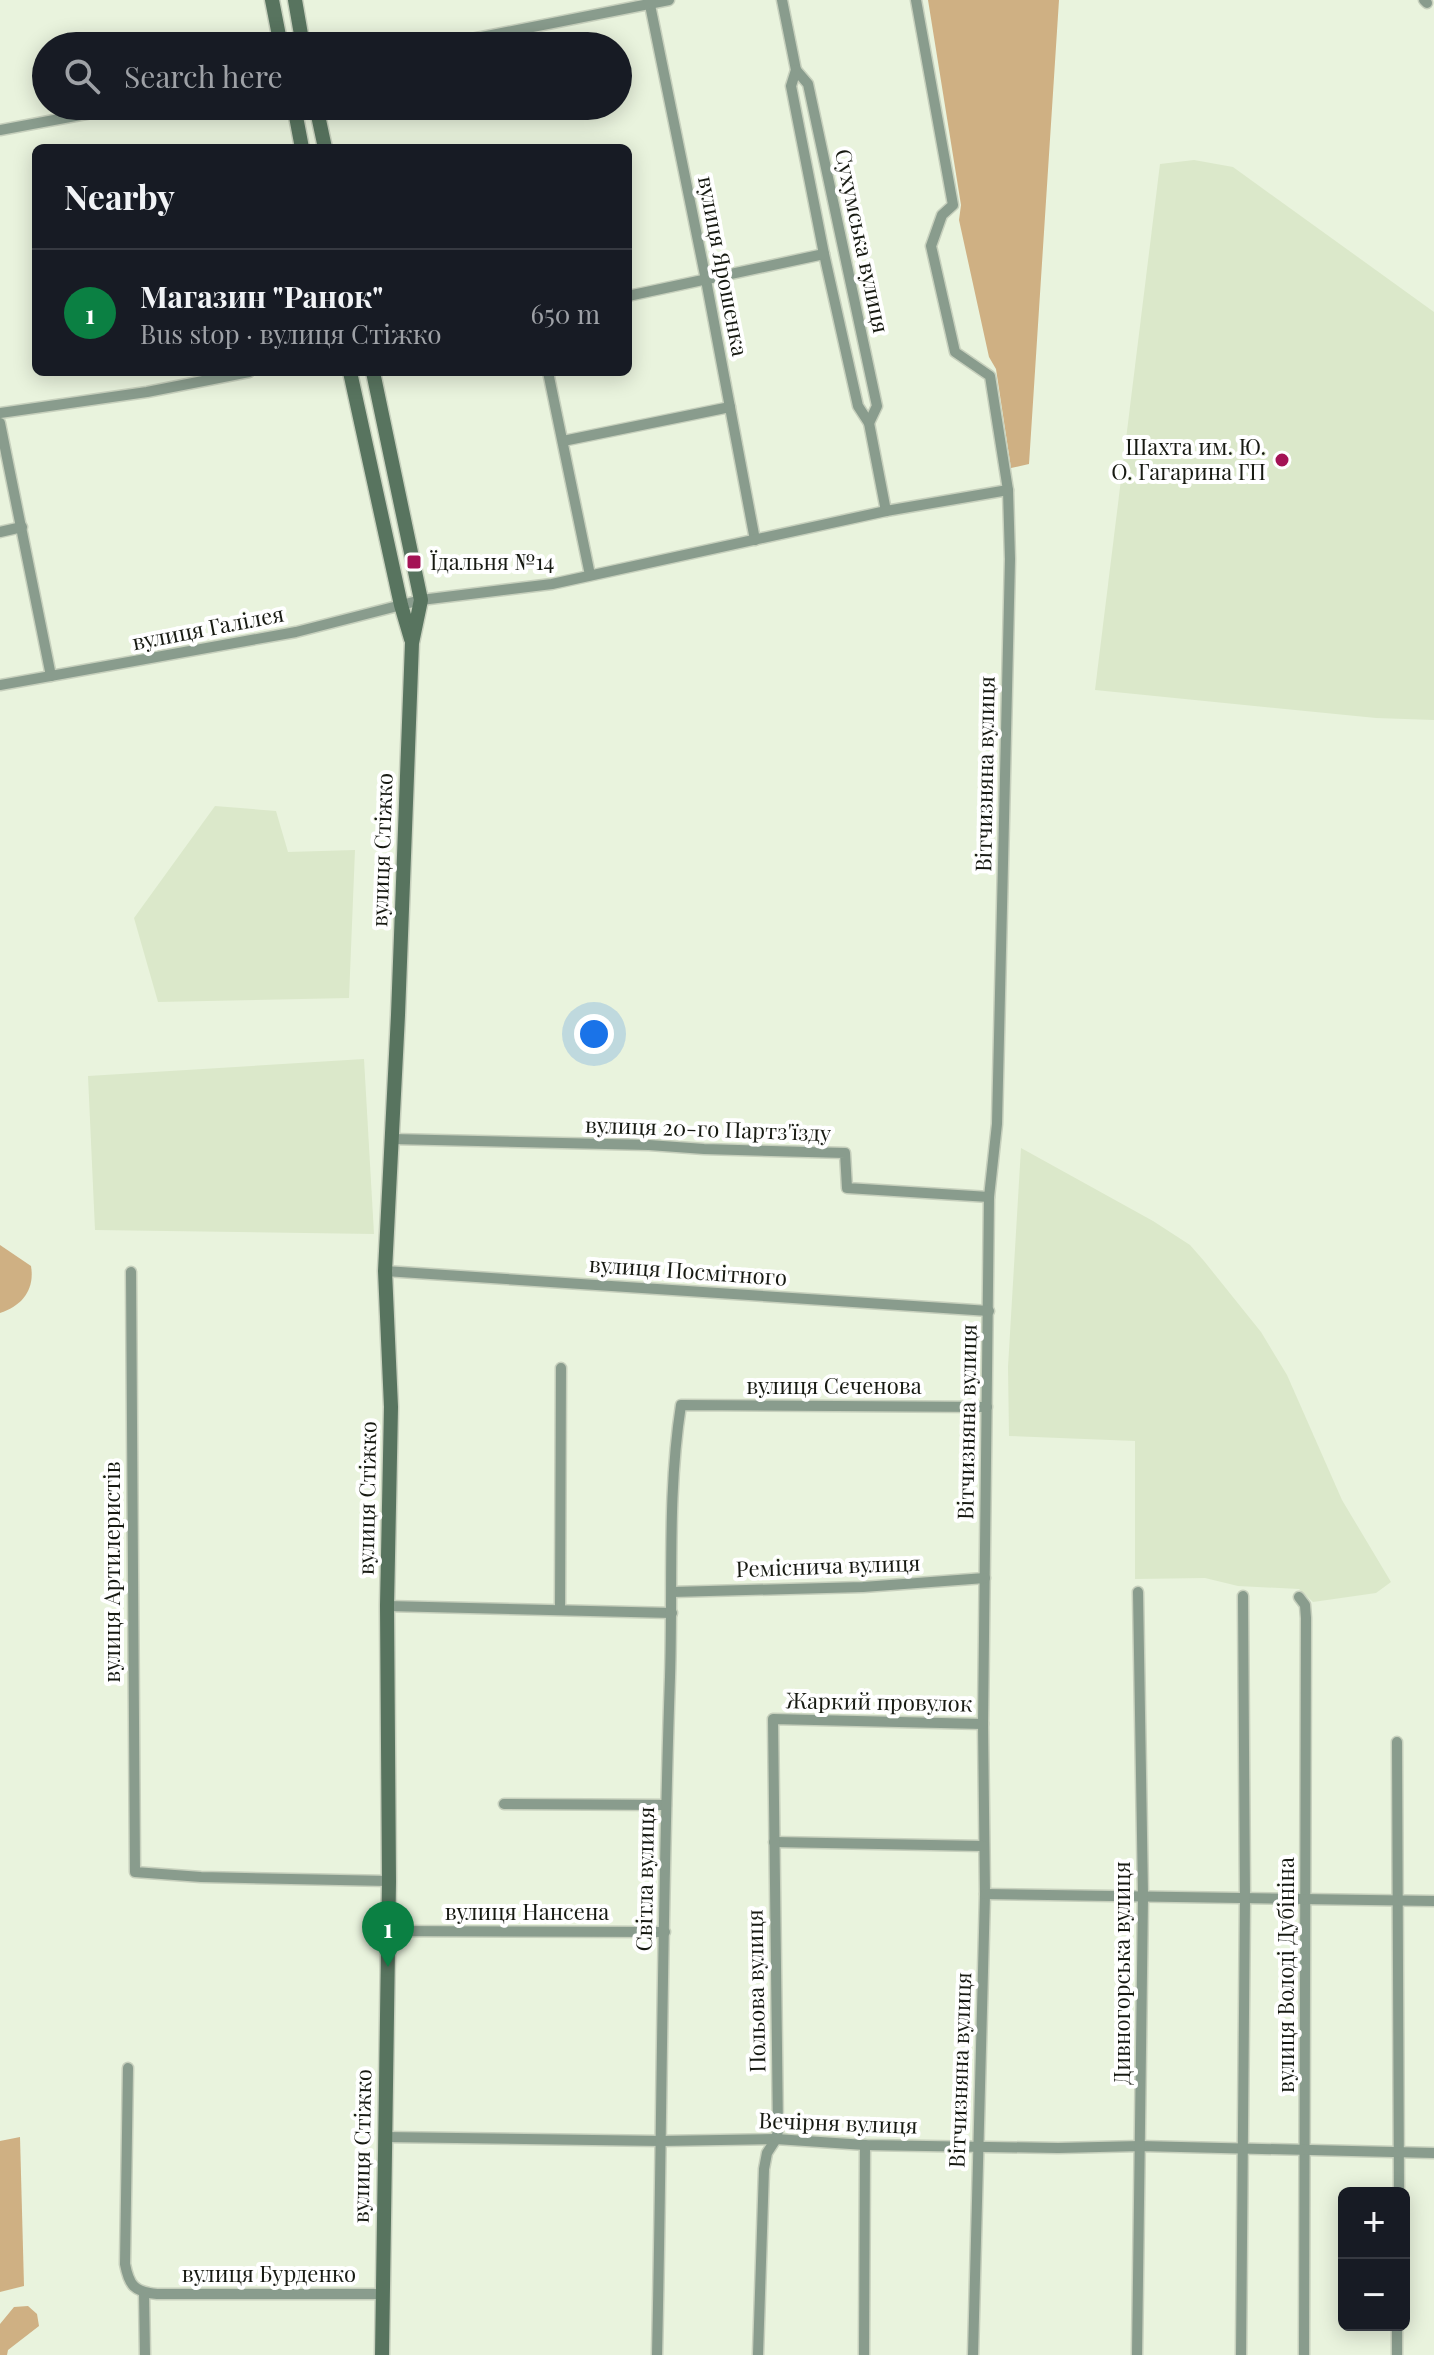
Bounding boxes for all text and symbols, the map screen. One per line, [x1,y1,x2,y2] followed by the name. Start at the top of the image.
[32,32,632,120] search box
[60,54,104,98] icon: search
[124,56,283,96] text: Search here
[829,146,897,336] street label: Сухумська вулиця
[64,173,175,219] text: Nearby
[692,173,756,359] street label: вулиця Ярошенка
[140,276,383,316] text: Магазин "Ранок"
[85,296,95,331] text: 1
[531,296,600,331] text: 650 m
[140,316,442,351] text: Bus stop · вулиця Стіжко
[1111,431,1266,486] place label: Шахта им. Ю. О. Гагарина ГП
[1273,451,1291,469] marker: Шахта им. Ю. О. Гагарина ГП
[430,546,555,576] place label: Їдальня №14
[405,553,423,571] marker: Їдальня №14
[129,598,286,656] street label: вулиця Галілея
[967,676,1001,872] street label: Вітчизняна вулиця
[363,772,399,928] street label: вулиця Стіжко
[574,1014,614,1054] your location
[584,1109,832,1147] street label: вулиця 20-го Партз'їзду
[588,1248,788,1292] street label: вулиця Посмітного
[949,1324,983,1520] street label: Вітчизняна вулиця
[746,1370,922,1400] street label: вулиця Сєченова
[350,1421,382,1575] street label: вулиця Стіжко
[96,1461,126,1683] street label: вулиця Артилеристів
[735,1547,921,1583] street label: Реміснича вулиця
[785,1684,973,1718] street label: Жаркий провулок
[628,1806,660,1952] street label: Світла вулиця
[1270,1857,1300,2093] street label: вулиця Володі Дубініна
[1106,1861,1136,2085] street label: Дивногорська вулиця
[445,1896,609,1926] street label: вулиця Нансена
[362,1901,414,1967] pin: 1
[739,1909,771,2073] street label: Польова вулиця
[941,1971,977,2168] street label: Вітчизняна вулиця
[345,2069,377,2223] street label: вулиця Стіжко
[758,2104,918,2140] street label: Вечірня вулиця
[1338,2187,1410,2331] map controls
[1338,2187,1410,2259] button: +
[182,2258,356,2288] street label: вулиця Бурденко
[1338,2259,1410,2331] button: −

